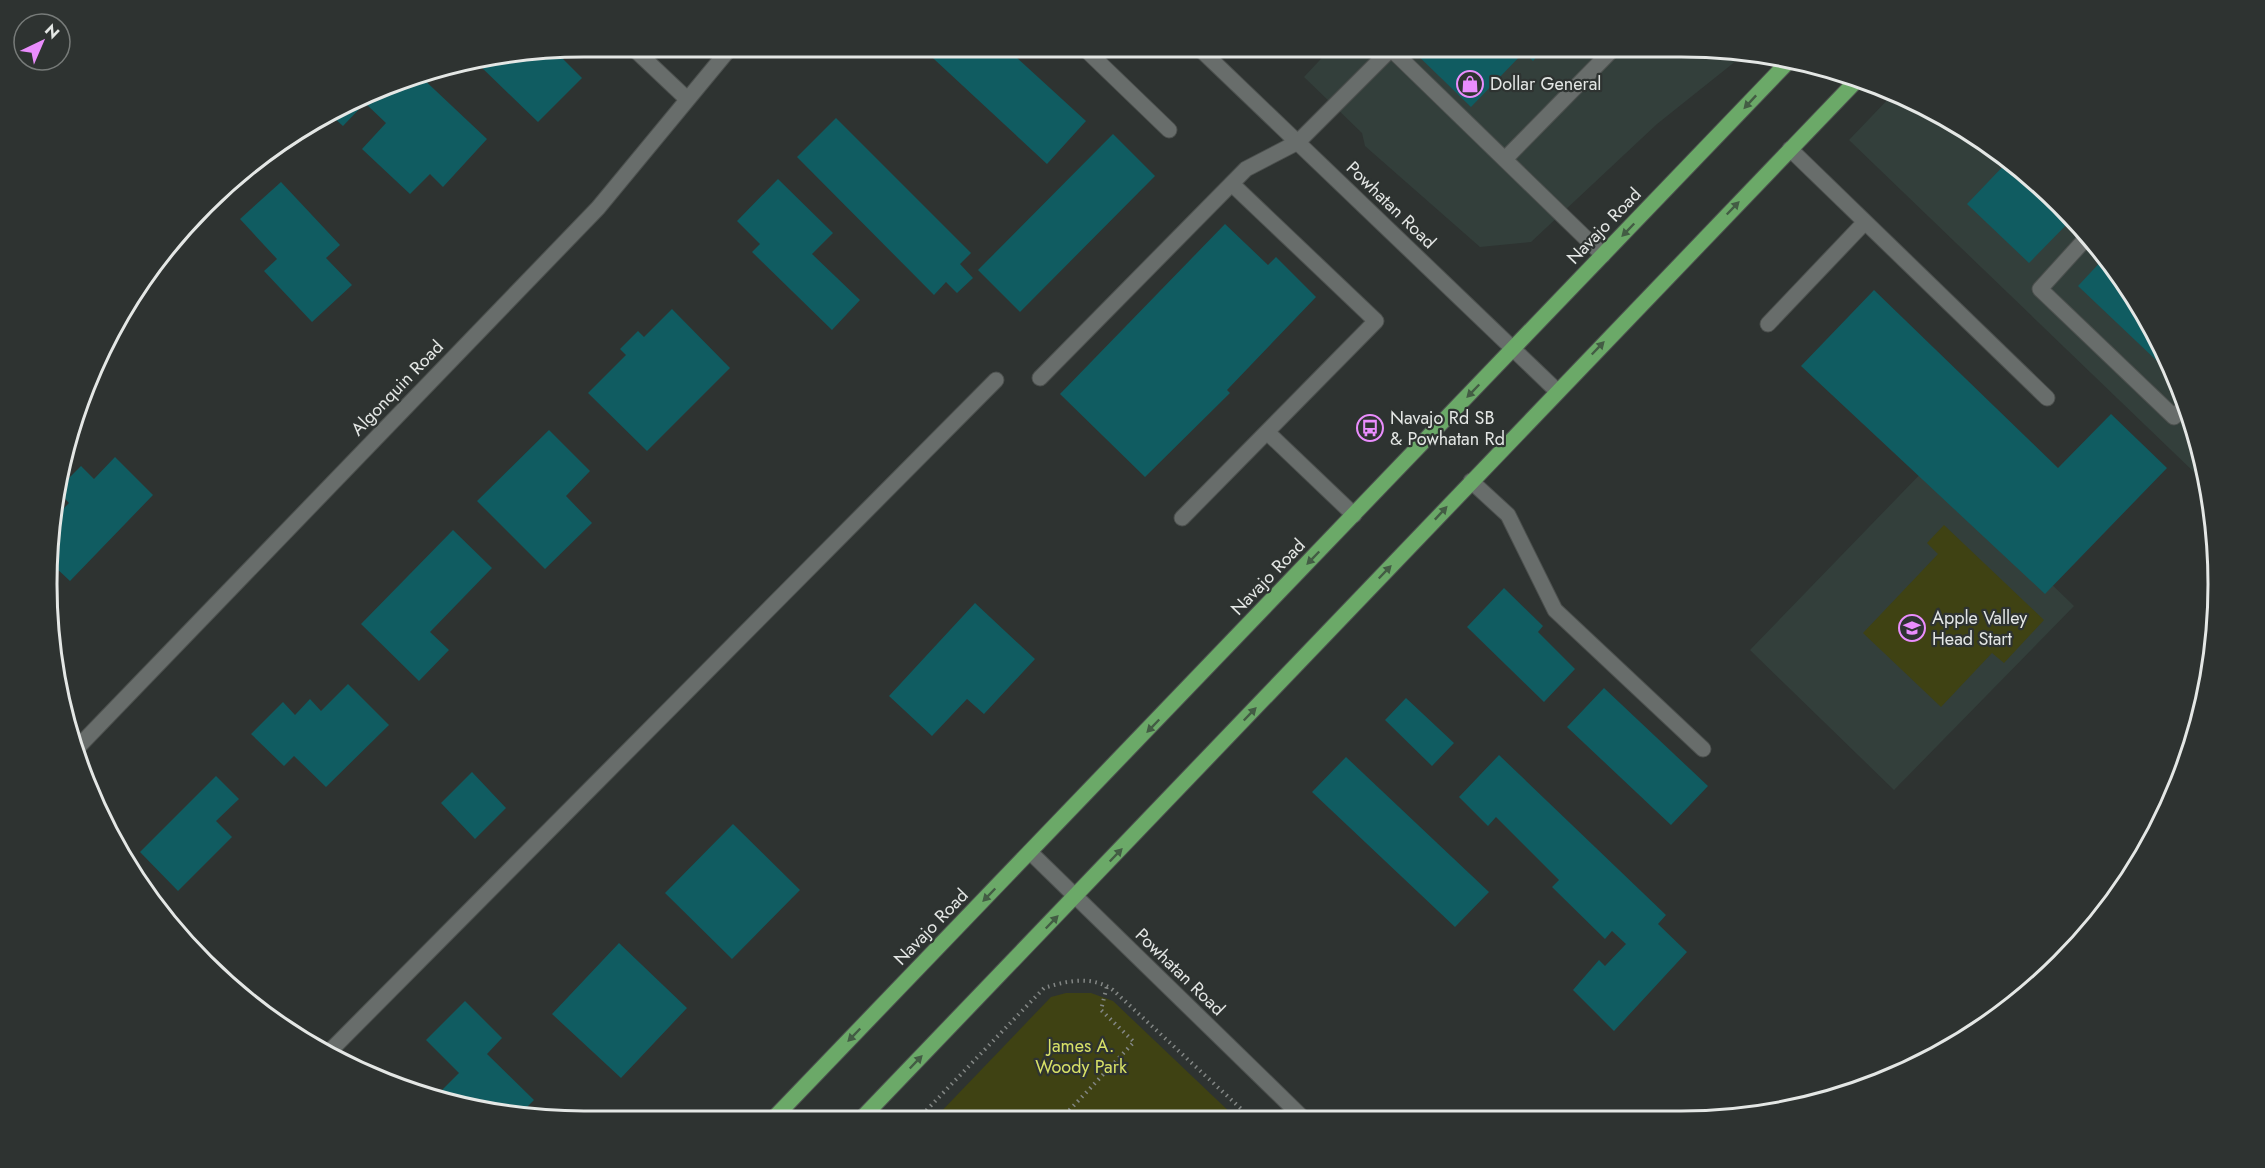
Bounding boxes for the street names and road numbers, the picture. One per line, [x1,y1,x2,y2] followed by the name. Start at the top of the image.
[1340,155,1442,255] street label: Powhatan Road
[1561,182,1647,270] street label: Navajo Road
[345,335,449,441] street label: Algonquin Road
[1225,533,1311,621] street label: Navajo Road
[888,883,974,971] street label: Navajo Road
[1129,922,1231,1022] street label: Powhatan Road

